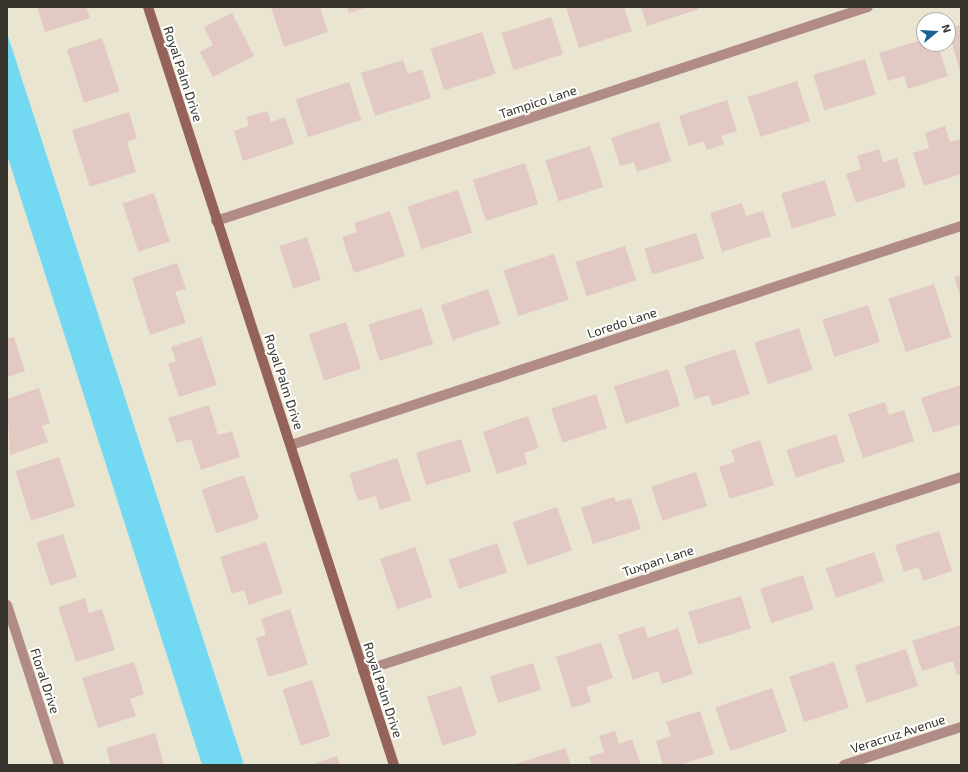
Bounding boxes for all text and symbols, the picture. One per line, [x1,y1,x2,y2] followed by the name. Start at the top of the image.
[916,12,956,52] north arrow
[940,23,954,34] text: N
[160,24,206,124] street label: Royal Palm Drive
[497,82,579,122] street label: Tampico Lane
[585,304,659,342] street label: Loredo Lane
[261,332,307,432] street label: Royal Palm Drive
[620,542,696,580] street label: Tuxpan Lane
[360,640,406,740] street label: Royal Palm Drive
[27,646,63,716] street label: Floral Drive
[849,711,947,757] street label: Veracruz Avenue

